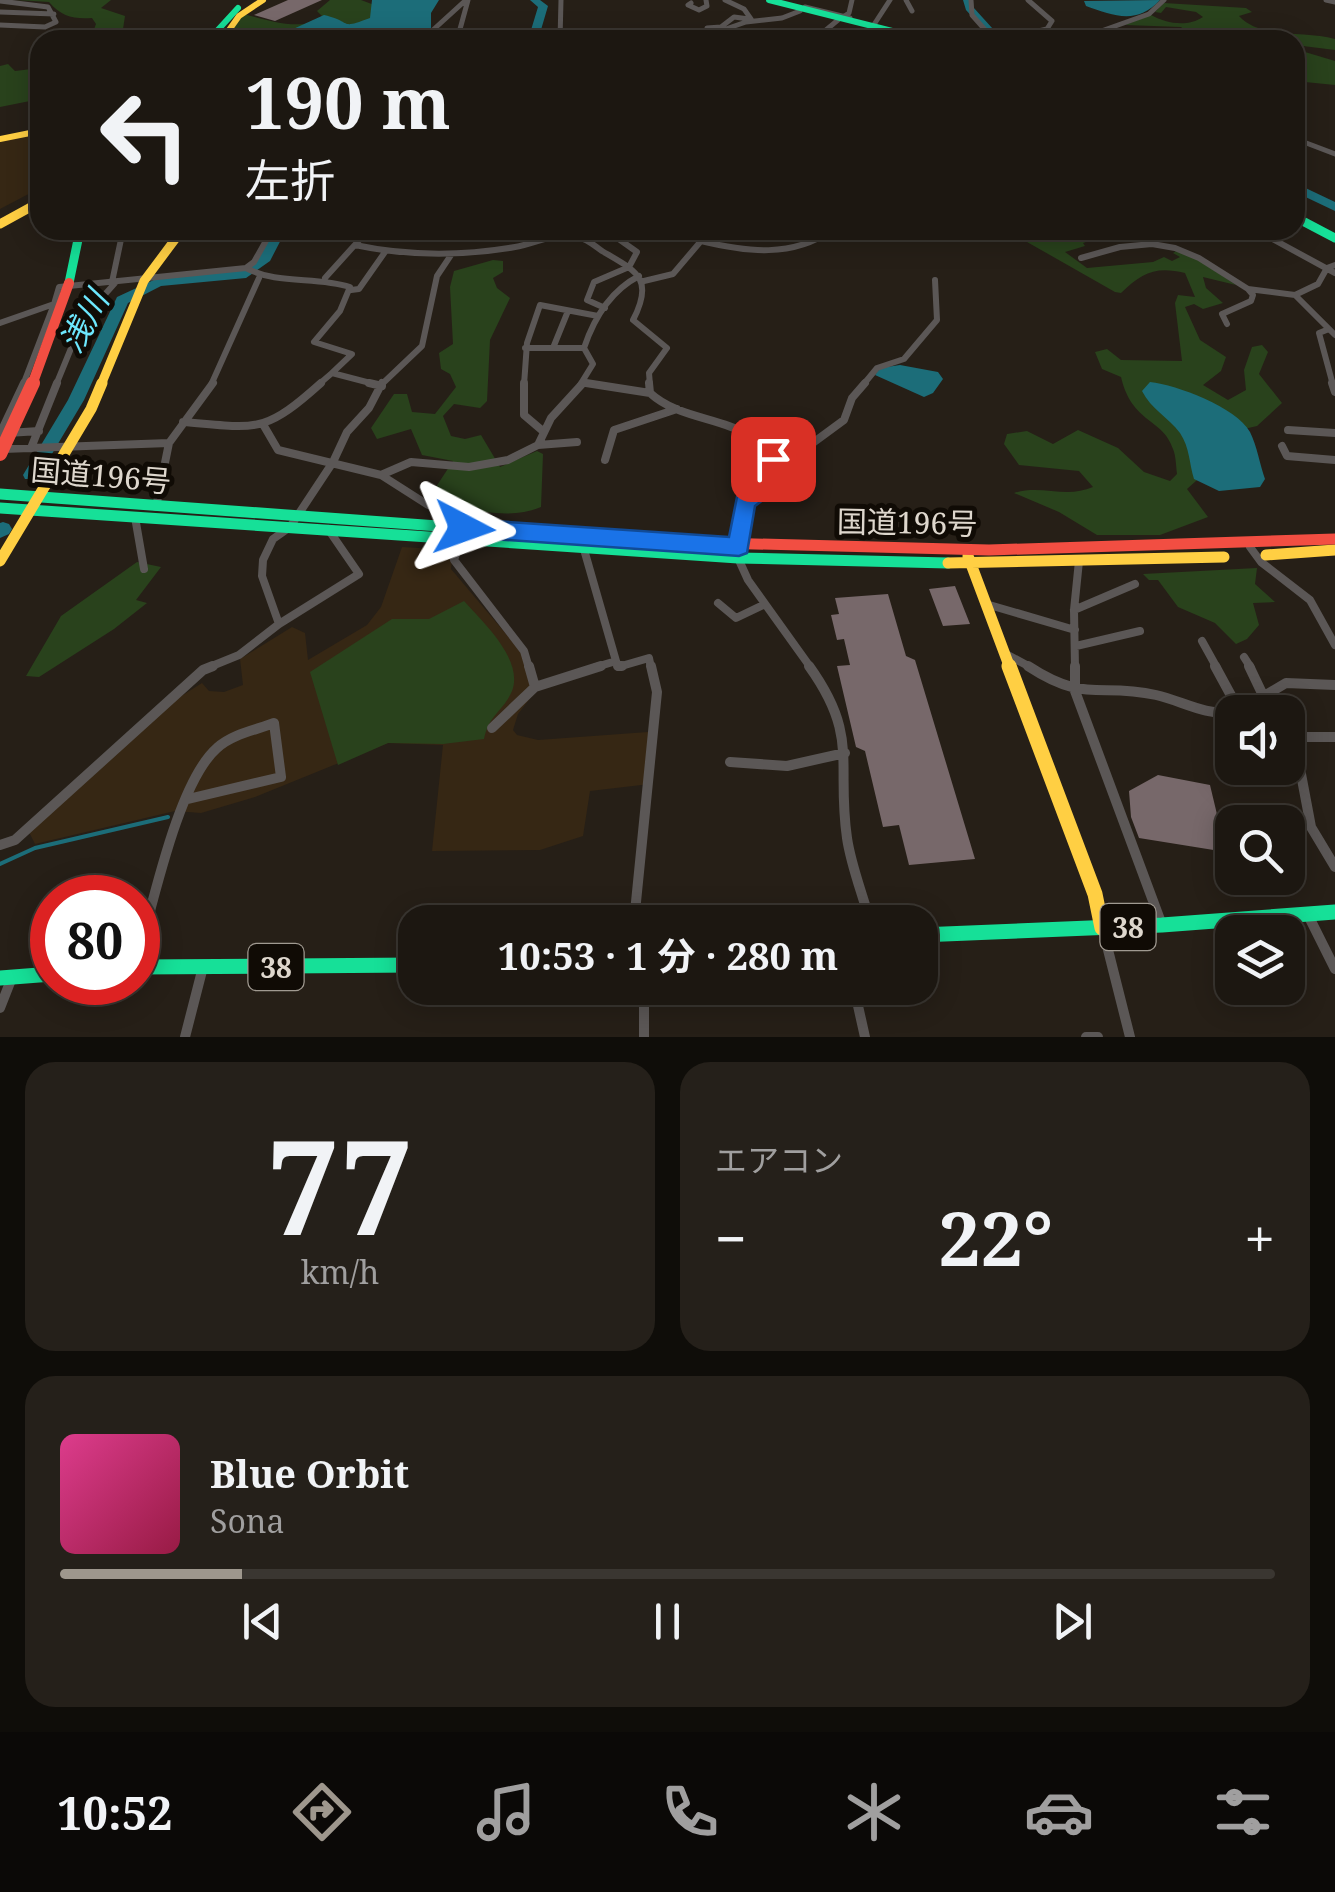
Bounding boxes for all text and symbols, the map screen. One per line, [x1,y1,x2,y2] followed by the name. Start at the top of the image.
[245,54,451,150] text: 190 m
[80,70,210,200] icon: left
[245,149,335,210] text: 左折
[49,280,119,359] water label: 浅川
[731,417,816,502] pin
[746,432,801,487] icon: arrive
[29,448,173,502] street label: 国道196号
[412,476,516,580] position arrow
[836,500,978,544] street label: 国道196号
[1215,695,1305,1005] map controls
[1215,695,1305,785] button: sound
[1215,805,1305,895] button: search
[30,875,160,1005] speed limit sign: 80
[1100,904,1156,950] road number: 38
[1215,915,1305,1005] button: layers
[498,929,838,981] text: 10:53 · 1 分 · 280 m
[248,944,304,990] road number: 38
[267,1096,413,1273] text: 77
[715,1138,843,1181] text: エアコン
[938,1186,1053,1288] text: 22°
[715,1200,747,1275] text: −
[1244,1200,1275,1275] text: +
[301,1250,379,1293] text: km/h
[210,1447,409,1499] text: Blue Orbit
[210,1499,285,1542] text: Sona
[235,1594,290,1649] icon: previous
[640,1594,695,1649] icon: pause
[1045,1594,1100,1649] icon: next
[287,1777,357,1847] icon: directions
[471,1777,541,1847] icon: music
[655,1777,725,1847] icon: phone
[839,1777,909,1847] icon: climate
[1024,1777,1094,1847] icon: car
[1208,1777,1278,1847] icon: filters
[57,1782,173,1843] text: 10:52

